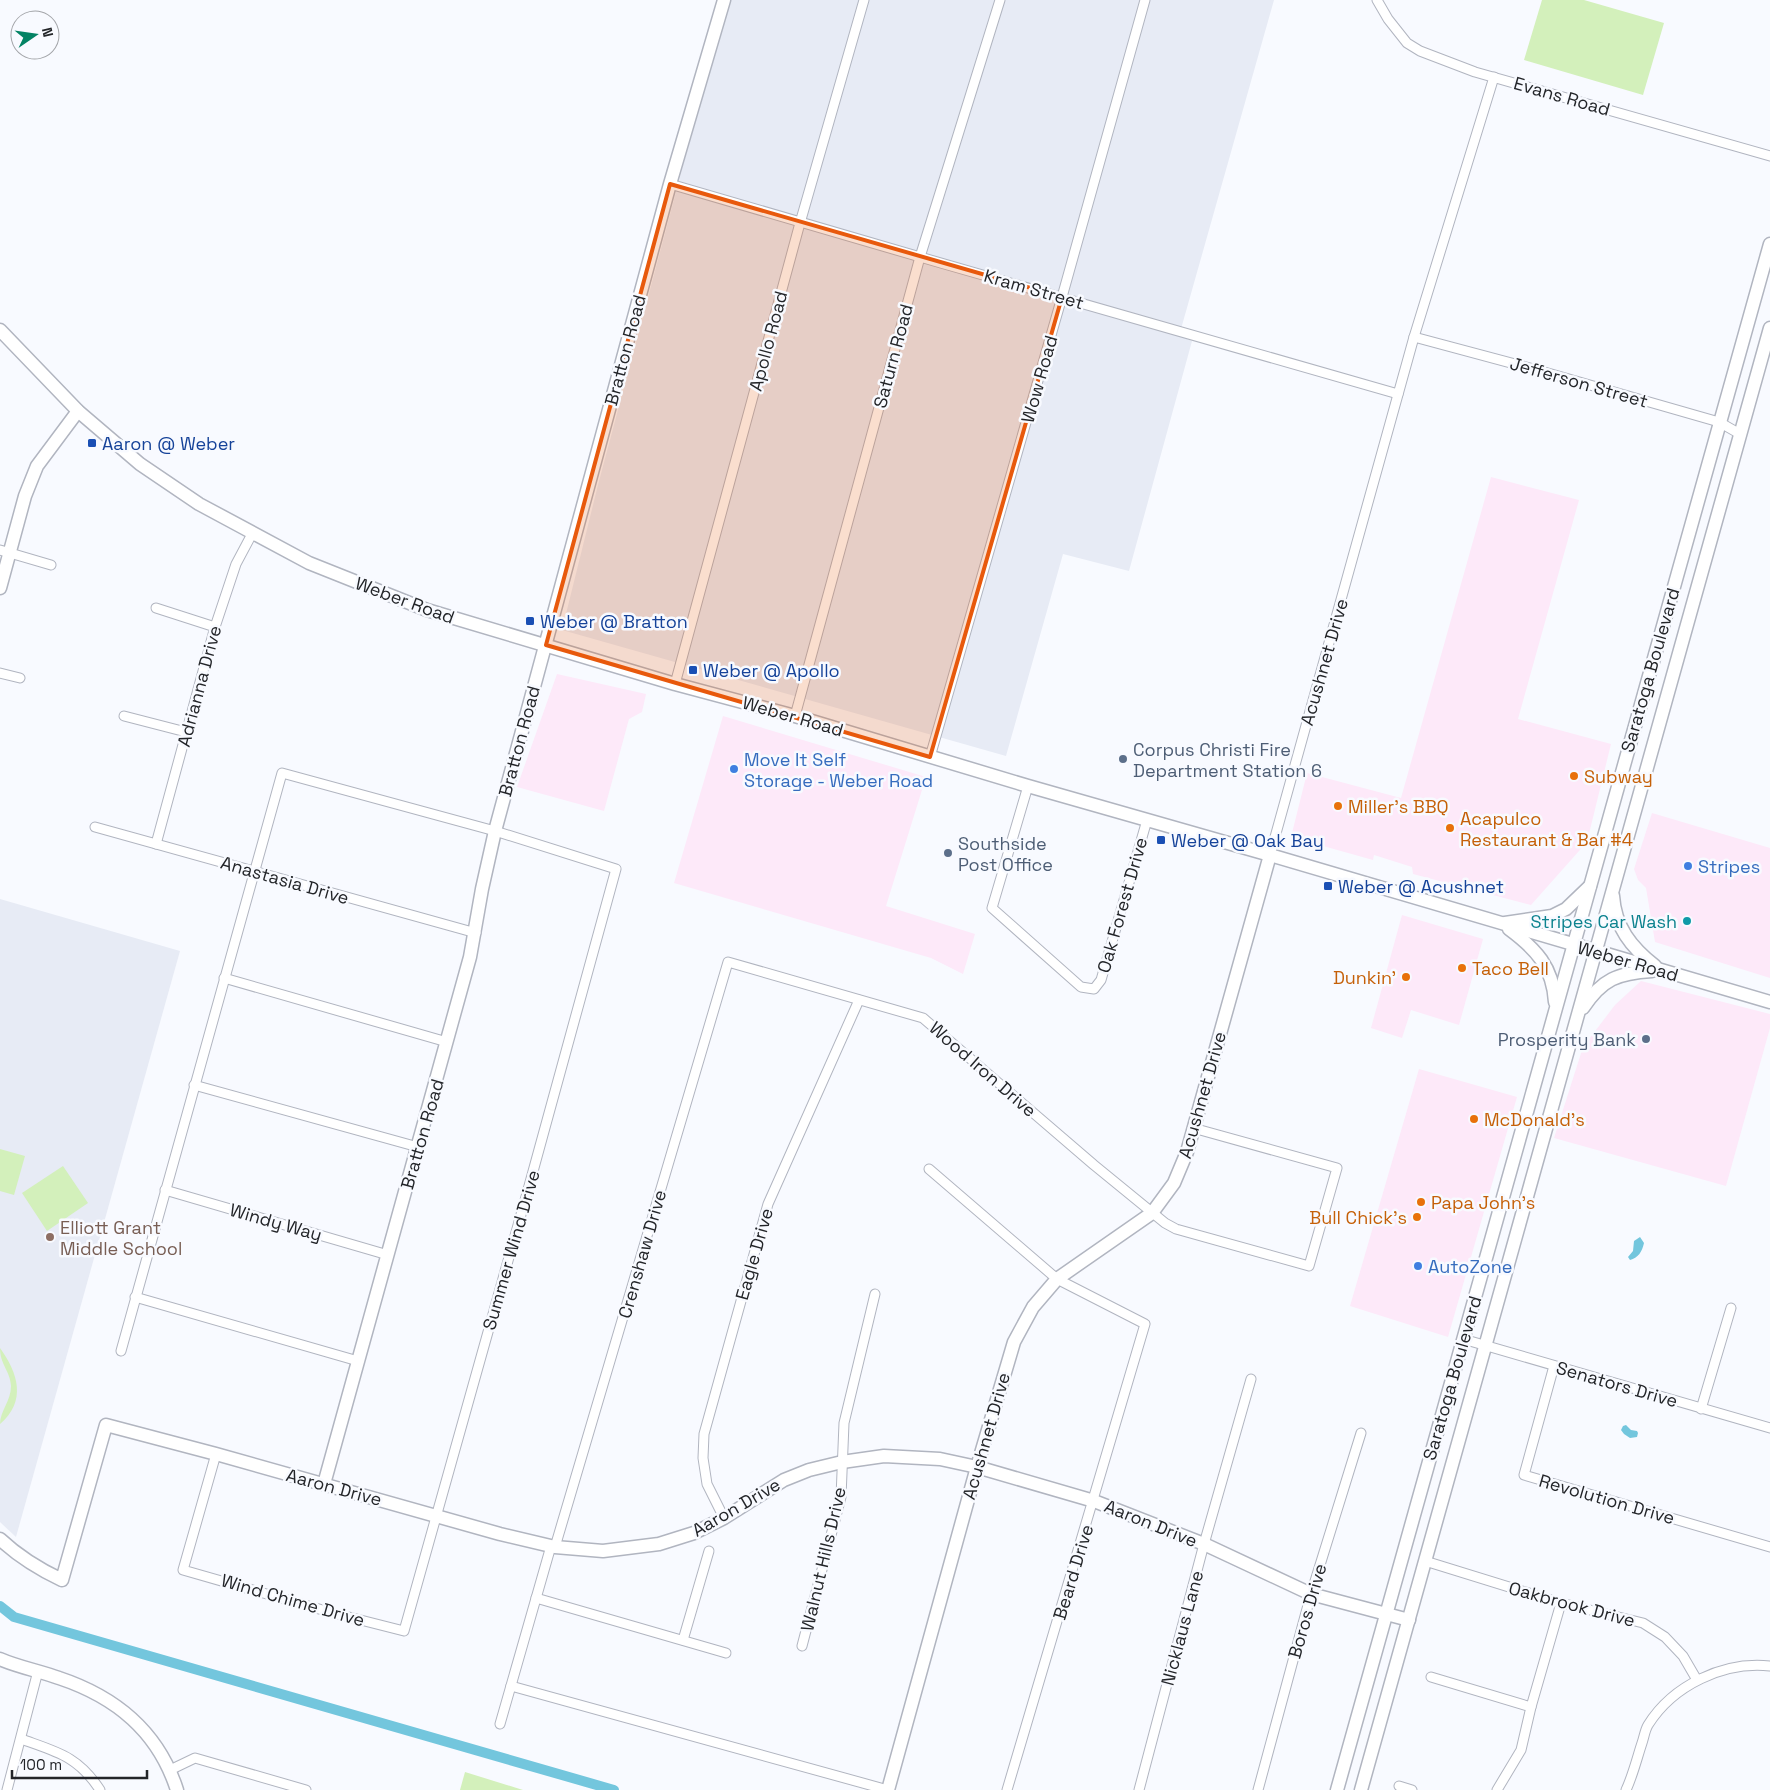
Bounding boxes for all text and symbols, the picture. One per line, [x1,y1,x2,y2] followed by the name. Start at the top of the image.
[10,10,60,60] north arrow
[38,25,57,39] text: N
[1511,71,1613,121] street label: Evans Road
[981,264,1087,314] street label: Kram Street
[744,288,792,394] street label: Apollo Road
[599,292,651,408] street label: Bratton Road
[868,301,918,411] street label: Saturn Road
[1016,333,1062,425] street label: Wow Road
[1507,351,1651,413] street label: Jefferson Street
[102,432,235,455] place label: Aaron @ Weber
[86,437,98,449] marker: Aaron @ Weber
[352,571,458,629] street label: Weber Road
[1616,585,1684,755] street label: Saratoga Boulevard
[1295,596,1353,728] street label: Acushnet Drive
[540,610,688,633] place label: Weber @ Bratton
[524,615,536,627] marker: Weber @ Bratton
[172,623,226,749] street label: Adrianna Drive
[703,659,840,682] place label: Weber @ Apollo
[687,664,699,676] marker: Weber @ Apollo
[493,683,545,799] street label: Bratton Road
[740,691,846,741] street label: Weber Road
[1133,738,1322,782] place label: Corpus Christi Fire Department Station 6
[744,748,933,792] place label: Move It Self Storage - Weber Road
[1117,753,1129,765] marker: Corpus Christi Fire Department Station 6
[728,763,740,775] marker: Move It Self Storage - Weber Road
[1584,765,1653,788] place label: Subway
[1568,770,1580,782] marker: Subway
[1348,795,1449,818] place label: Miller's BBQ
[1332,800,1344,812] marker: Miller's BBQ
[1460,807,1633,851] place label: Acapulco Restaurant & Bar #4
[1444,822,1456,834] marker: Acapulco Restaurant & Bar #4
[1171,829,1324,852] place label: Weber @ Oak Bay
[958,832,1053,876] place label: Southside Post Office
[1155,834,1167,846] marker: Weber @ Oak Bay
[1092,835,1152,975] street label: Oak Forest Drive
[942,847,954,859] marker: Southside Post Office
[218,851,352,909] street label: Anastasia Drive
[1698,855,1760,878] place label: Stripes
[1682,860,1694,872] marker: Stripes
[1338,875,1504,898] place label: Weber @ Acushnet
[1322,880,1334,892] marker: Weber @ Acushnet
[1531,910,1677,933] place label: Stripes Car Wash
[1681,915,1693,927] marker: Stripes Car Wash
[1575,936,1681,986] street label: Weber Road
[1472,957,1549,980] place label: Taco Bell
[1456,962,1468,974] marker: Taco Bell
[1333,966,1396,989] place label: Dunkin'
[1400,971,1412,983] marker: Dunkin'
[925,1016,1041,1122] street label: Wood Iron Drive
[1498,1028,1636,1051] place label: Prosperity Bank
[1173,1029,1231,1161] street label: Acushnet Drive
[1640,1033,1652,1045] marker: Prosperity Bank
[395,1076,449,1192] street label: Bratton Road
[1484,1108,1585,1131] place label: McDonald's
[1468,1113,1480,1125] marker: McDonald's
[477,1167,545,1333] street label: Summer Wind Drive
[613,1187,671,1321] street label: Crenshaw Drive
[1431,1191,1535,1214] place label: Papa John's
[1415,1196,1427,1208] marker: Papa John's
[227,1198,325,1246] street label: Windy Way
[730,1205,778,1303] street label: Eagle Drive
[1309,1206,1407,1229] place label: Bull Chick's
[1411,1211,1423,1223] marker: Bull Chick's
[60,1216,182,1260] place label: Elliott Grant Middle School
[44,1231,56,1243] marker: Elliott Grant Middle School
[1428,1255,1512,1278] place label: AutoZone
[1412,1260,1424,1272] marker: AutoZone
[1418,1293,1486,1463] street label: Saratoga Boulevard
[1554,1356,1680,1412] street label: Senators Drive
[957,1370,1015,1502] street label: Acushnet Drive
[284,1463,384,1511] street label: Aaron Drive
[1536,1469,1678,1529] street label: Revolution Drive
[688,1473,784,1541] street label: Aaron Drive
[795,1485,851,1633] street label: Walnut Hills Drive
[1101,1494,1201,1552] street label: Aaron Drive
[1048,1521,1098,1623] street label: Beard Drive
[1282,1561,1332,1661] street label: Boros Drive
[1156,1568,1208,1688] street label: Nicklaus Lane
[219,1569,367,1631] street label: Wind Chime Drive
[1506,1576,1638,1632] street label: Oakbrook Drive
[12,1748,148,1780] scale bar
[20,1755,62,1774] text: 100 m

